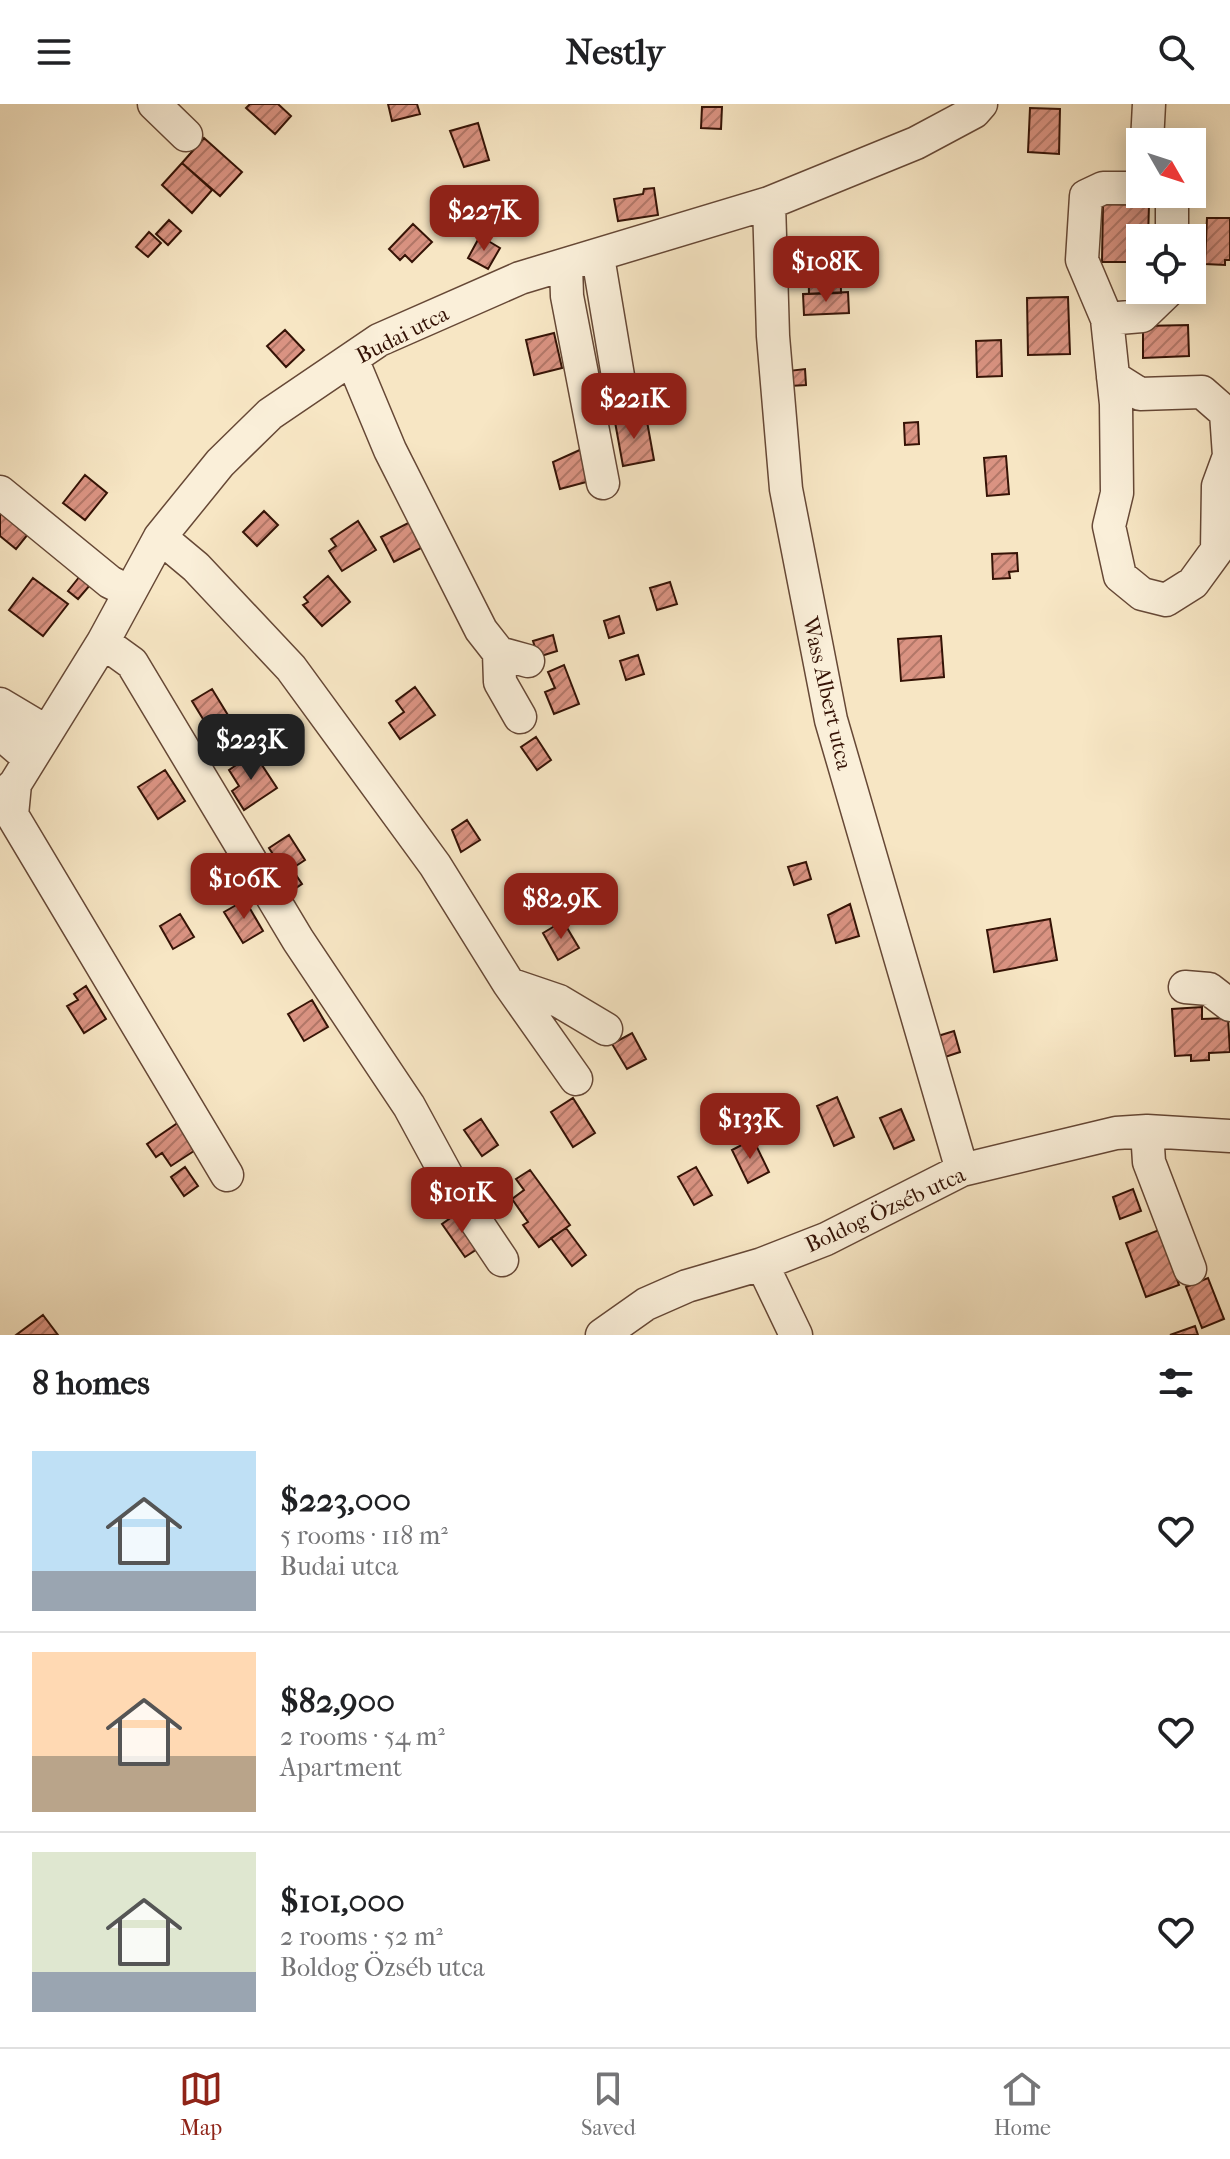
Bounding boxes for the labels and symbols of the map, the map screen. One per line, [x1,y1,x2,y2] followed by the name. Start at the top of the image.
[1126,128,1206,208] north arrow
[428,185,540,253] pin: $227K
[770,236,882,304] pin: $108K
[352,300,454,369] street label: Budai utca
[578,373,690,441] pin: $221K
[797,613,857,773] street label: Wass Albert utca
[195,714,307,782] pin: $223K
[188,853,300,921] pin: $106K
[496,873,626,941] pin: $82.9K
[694,1093,806,1161] pin: $133K
[801,1160,970,1258] street label: Boldog Özséb utca
[406,1167,518,1235] pin: $101K

